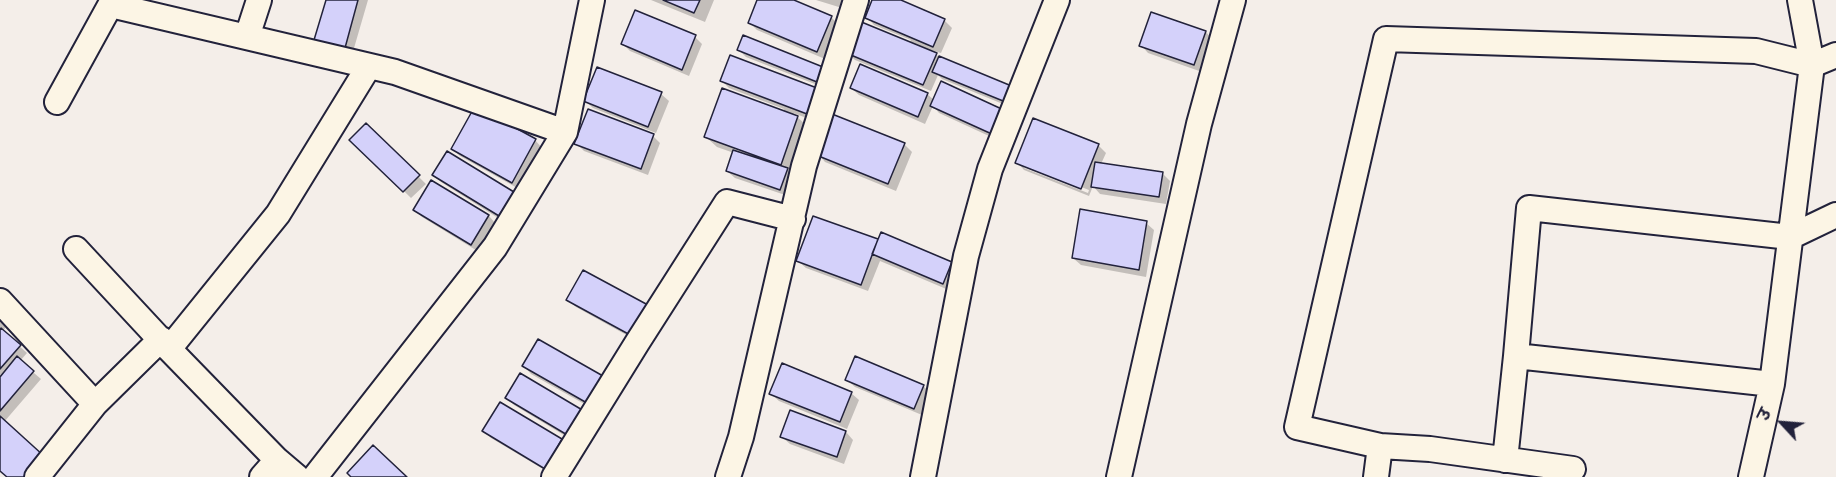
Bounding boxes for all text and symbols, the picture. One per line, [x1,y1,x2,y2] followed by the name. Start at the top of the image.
[1752,393,1812,453] north arrow
[1754,405,1777,424] text: उ

